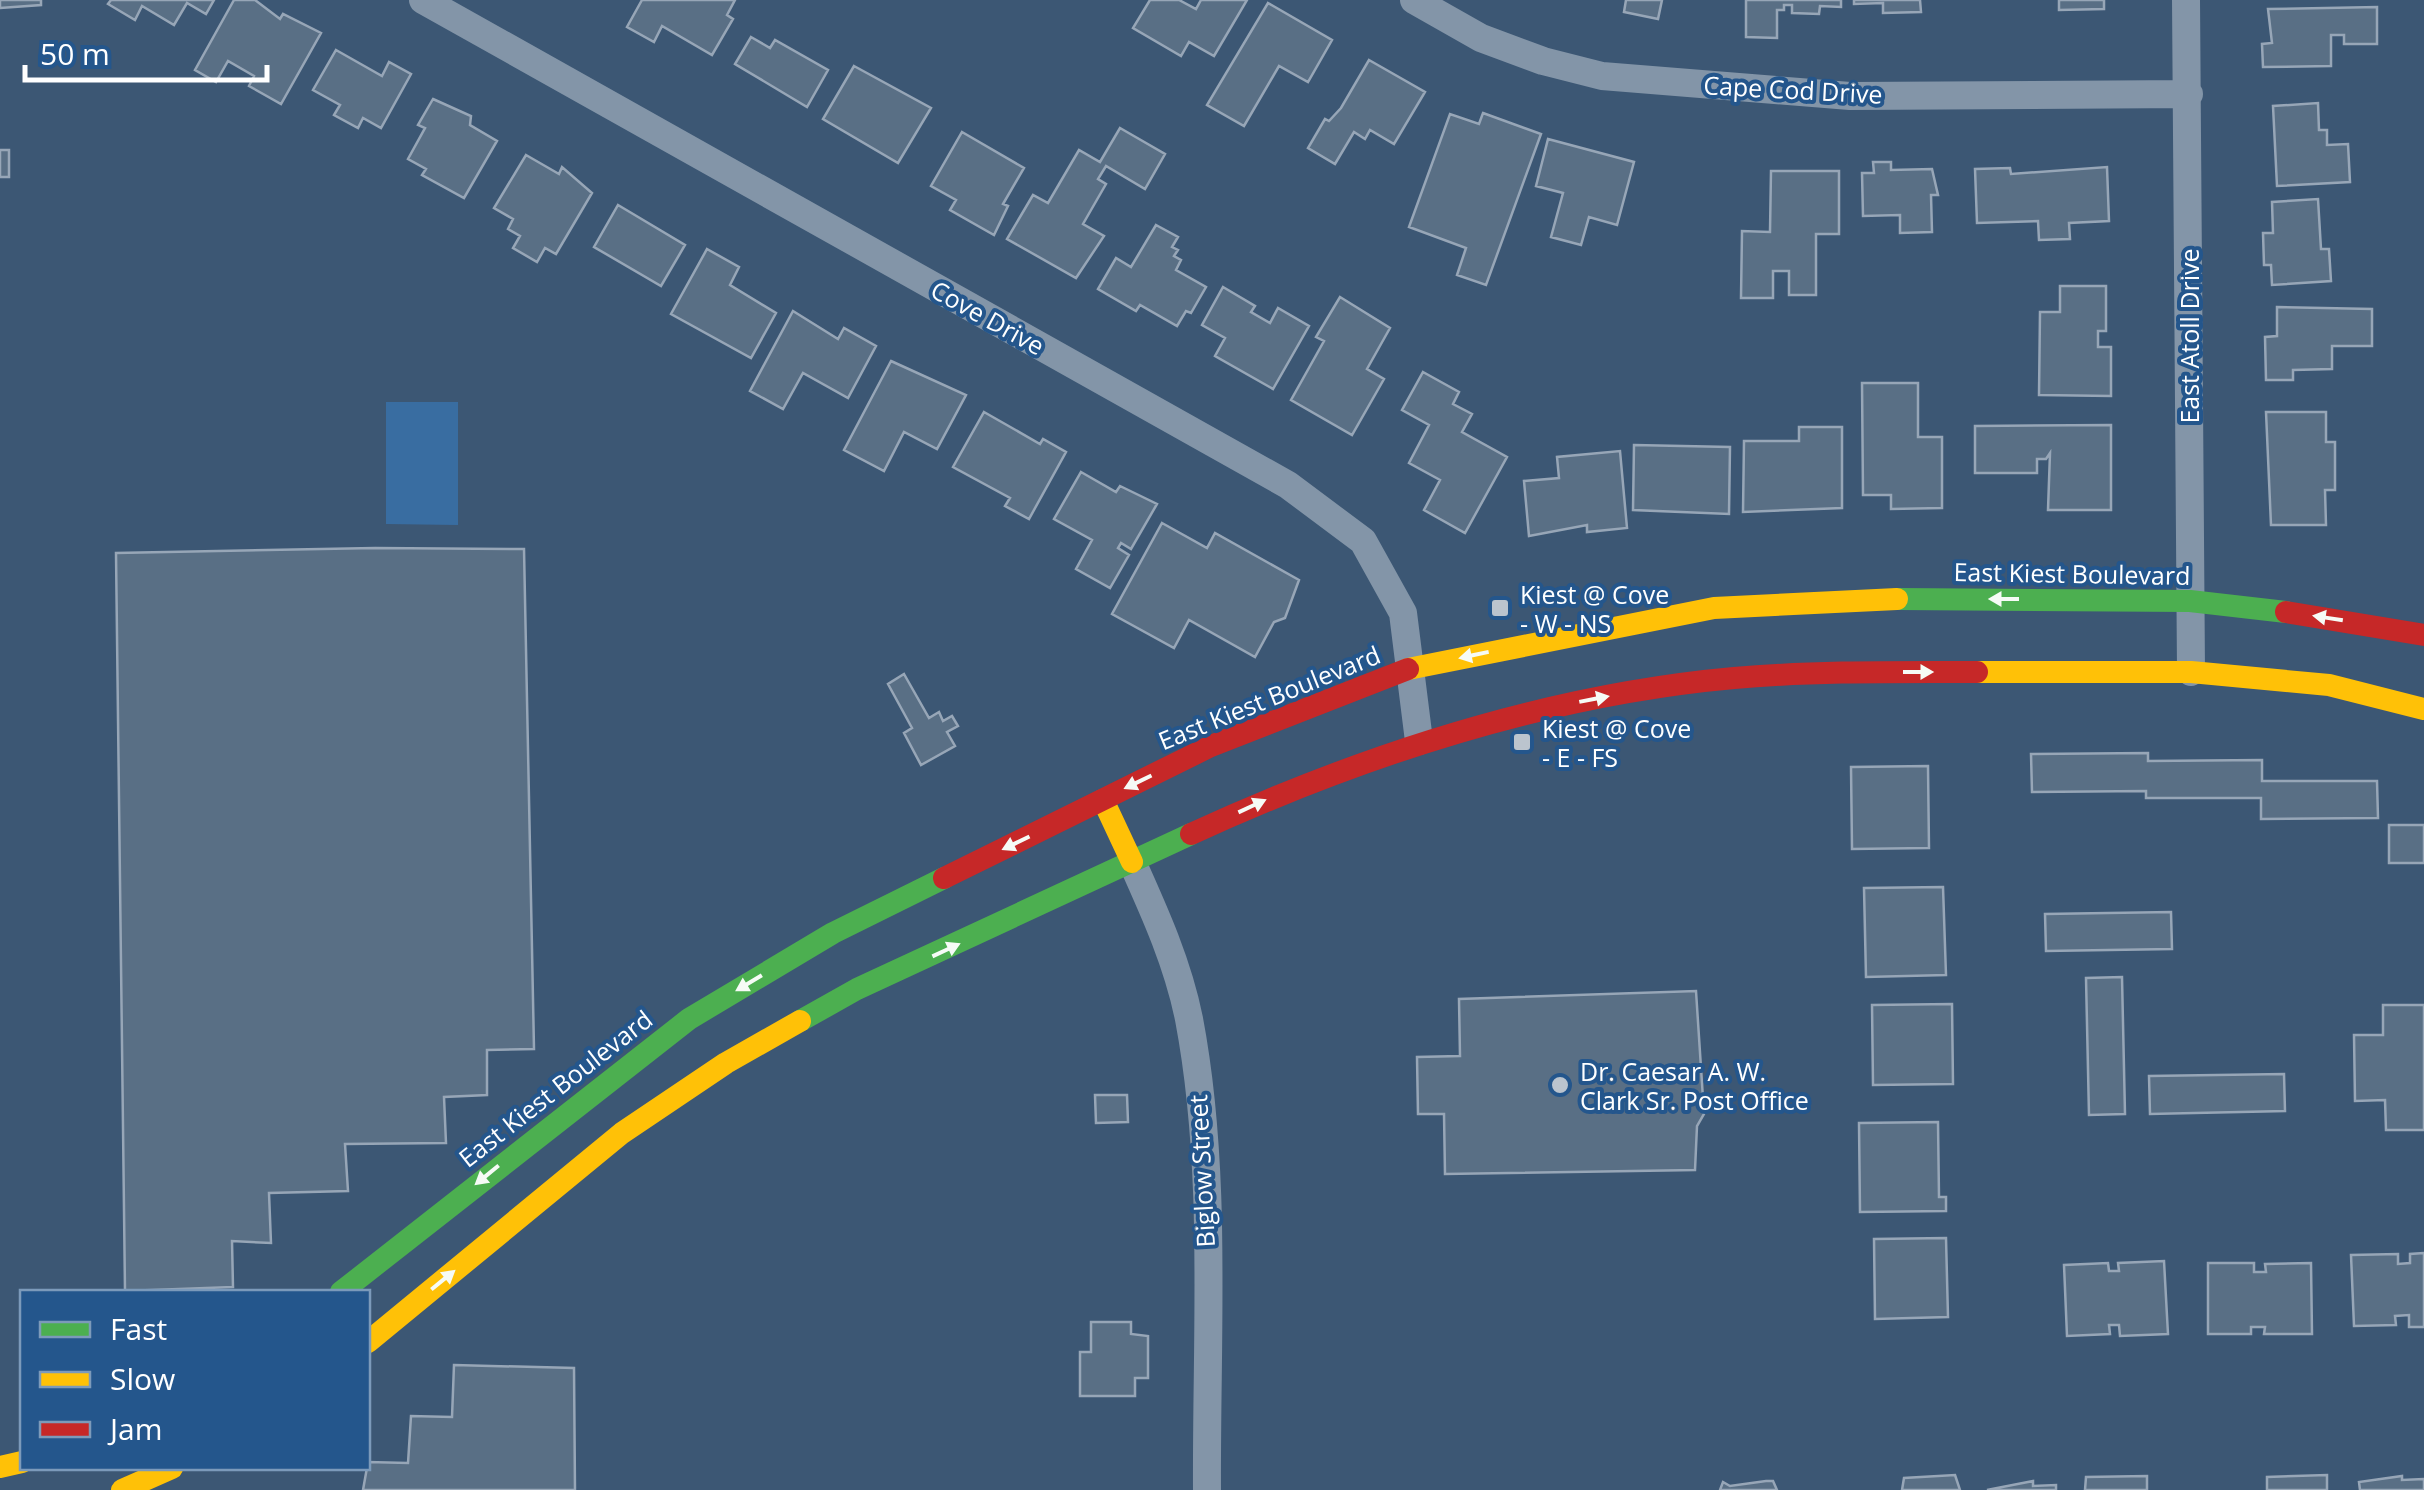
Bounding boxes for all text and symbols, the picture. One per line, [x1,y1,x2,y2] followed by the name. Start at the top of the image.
[25,20,268,82] scale bar
[40,33,110,74] text: 50 m
[1703,67,1883,111] street label: Cape Cod Drive
[2172,248,2206,424] street label: East Atoll Drive
[925,272,1051,362] street label: Cove Drive
[1953,554,2191,592] street label: East Kiest Boulevard
[1520,577,1669,640] place label: Kiest @ Cove - W - NS
[1988,591,2020,607] one-way arrow
[1489,597,1511,619] marker: Kiest @ Cove - W - NS
[2312,609,2343,625] one-way arrow
[1153,637,1385,757] street label: East Kiest Boulevard
[1458,648,1489,664] one-way arrow
[1902,664,1934,680] one-way arrow
[1579,690,1610,706] one-way arrow
[1542,711,1691,774] place label: Kiest @ Cove - E - FS
[1511,731,1533,753] marker: Kiest @ Cove - E - FS
[1124,773,1153,790] one-way arrow
[1237,798,1266,815] one-way arrow
[1001,834,1030,851] one-way arrow
[932,941,961,958] one-way arrow
[735,974,763,991] one-way arrow
[451,1002,659,1174] street label: East Kiest Boulevard
[1580,1054,1809,1117] place label: Dr. Caesar A. W. Clark Sr. Post Office
[1549,1074,1571,1096] marker: Dr. Caesar A. W. Clark Sr. Post Office
[1180,1094,1222,1248] street label: Biglow Street
[475,1164,500,1185] one-way arrow
[430,1270,455,1291] one-way arrow
[20,1290,370,1470] legend
[110,1308,167,1349] text: Fast
[110,1358,175,1399] text: Slow
[107,1408,163,1449] text: Jam

